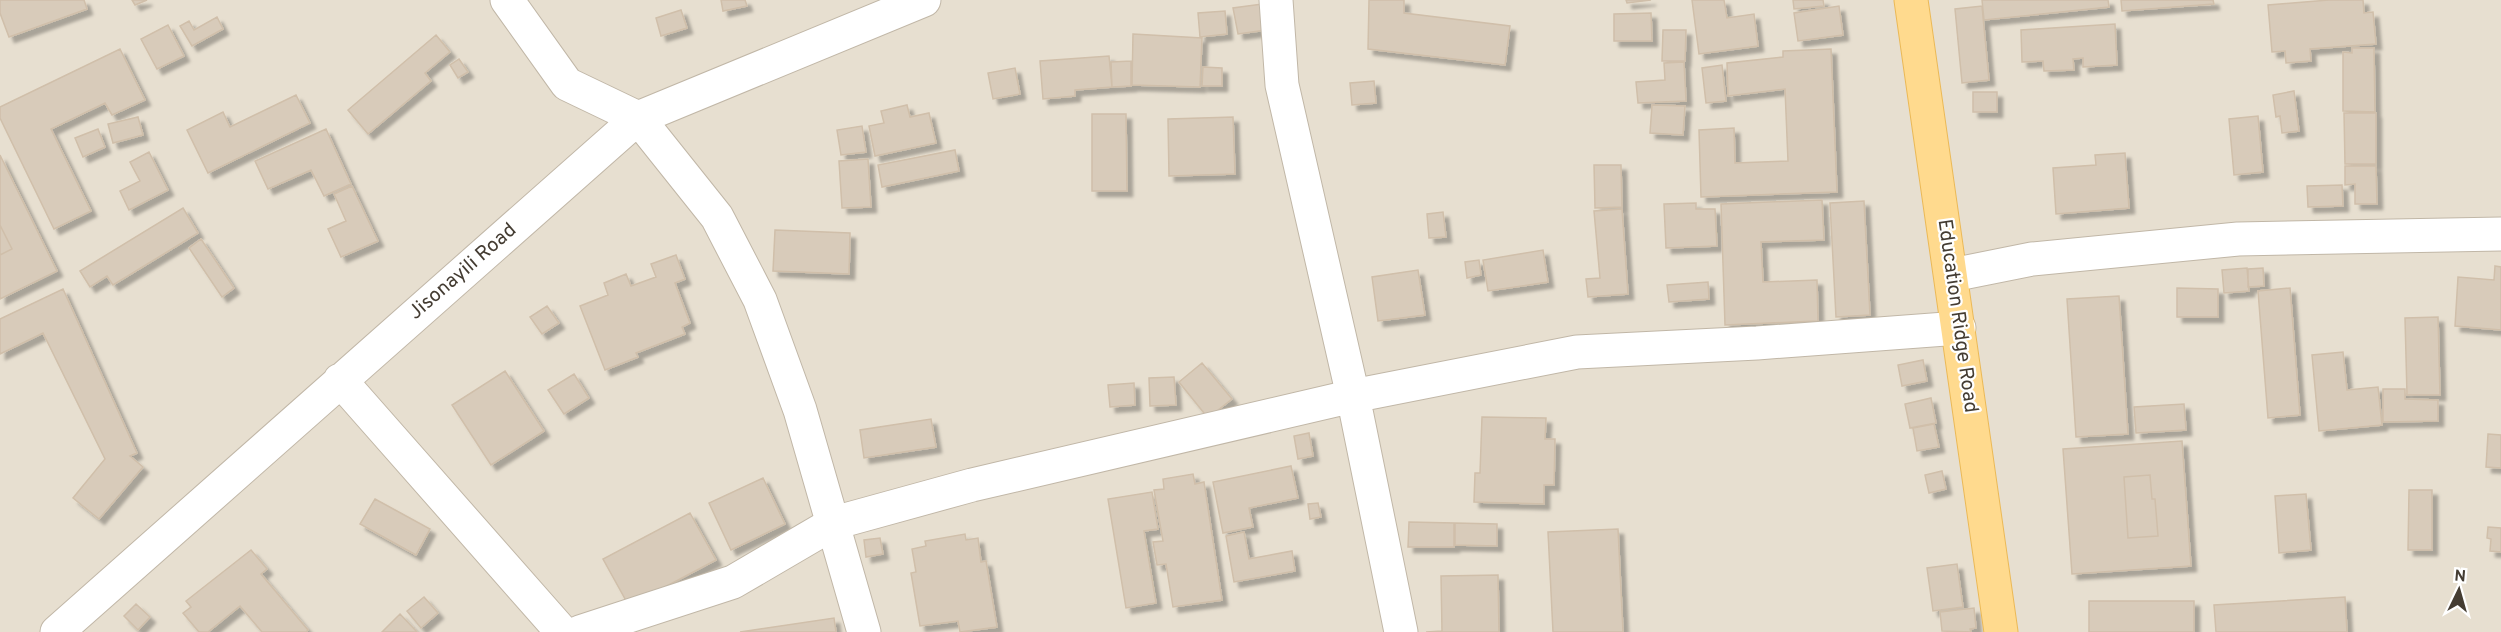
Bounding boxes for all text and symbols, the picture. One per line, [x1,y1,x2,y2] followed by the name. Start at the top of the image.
[1931,217,1983,415] street label: Education Ridge Road
[404,218,522,326] street label: Jisonayili Road
[2429,560,2489,620] north arrow
[2454,567,2467,588] text: N

